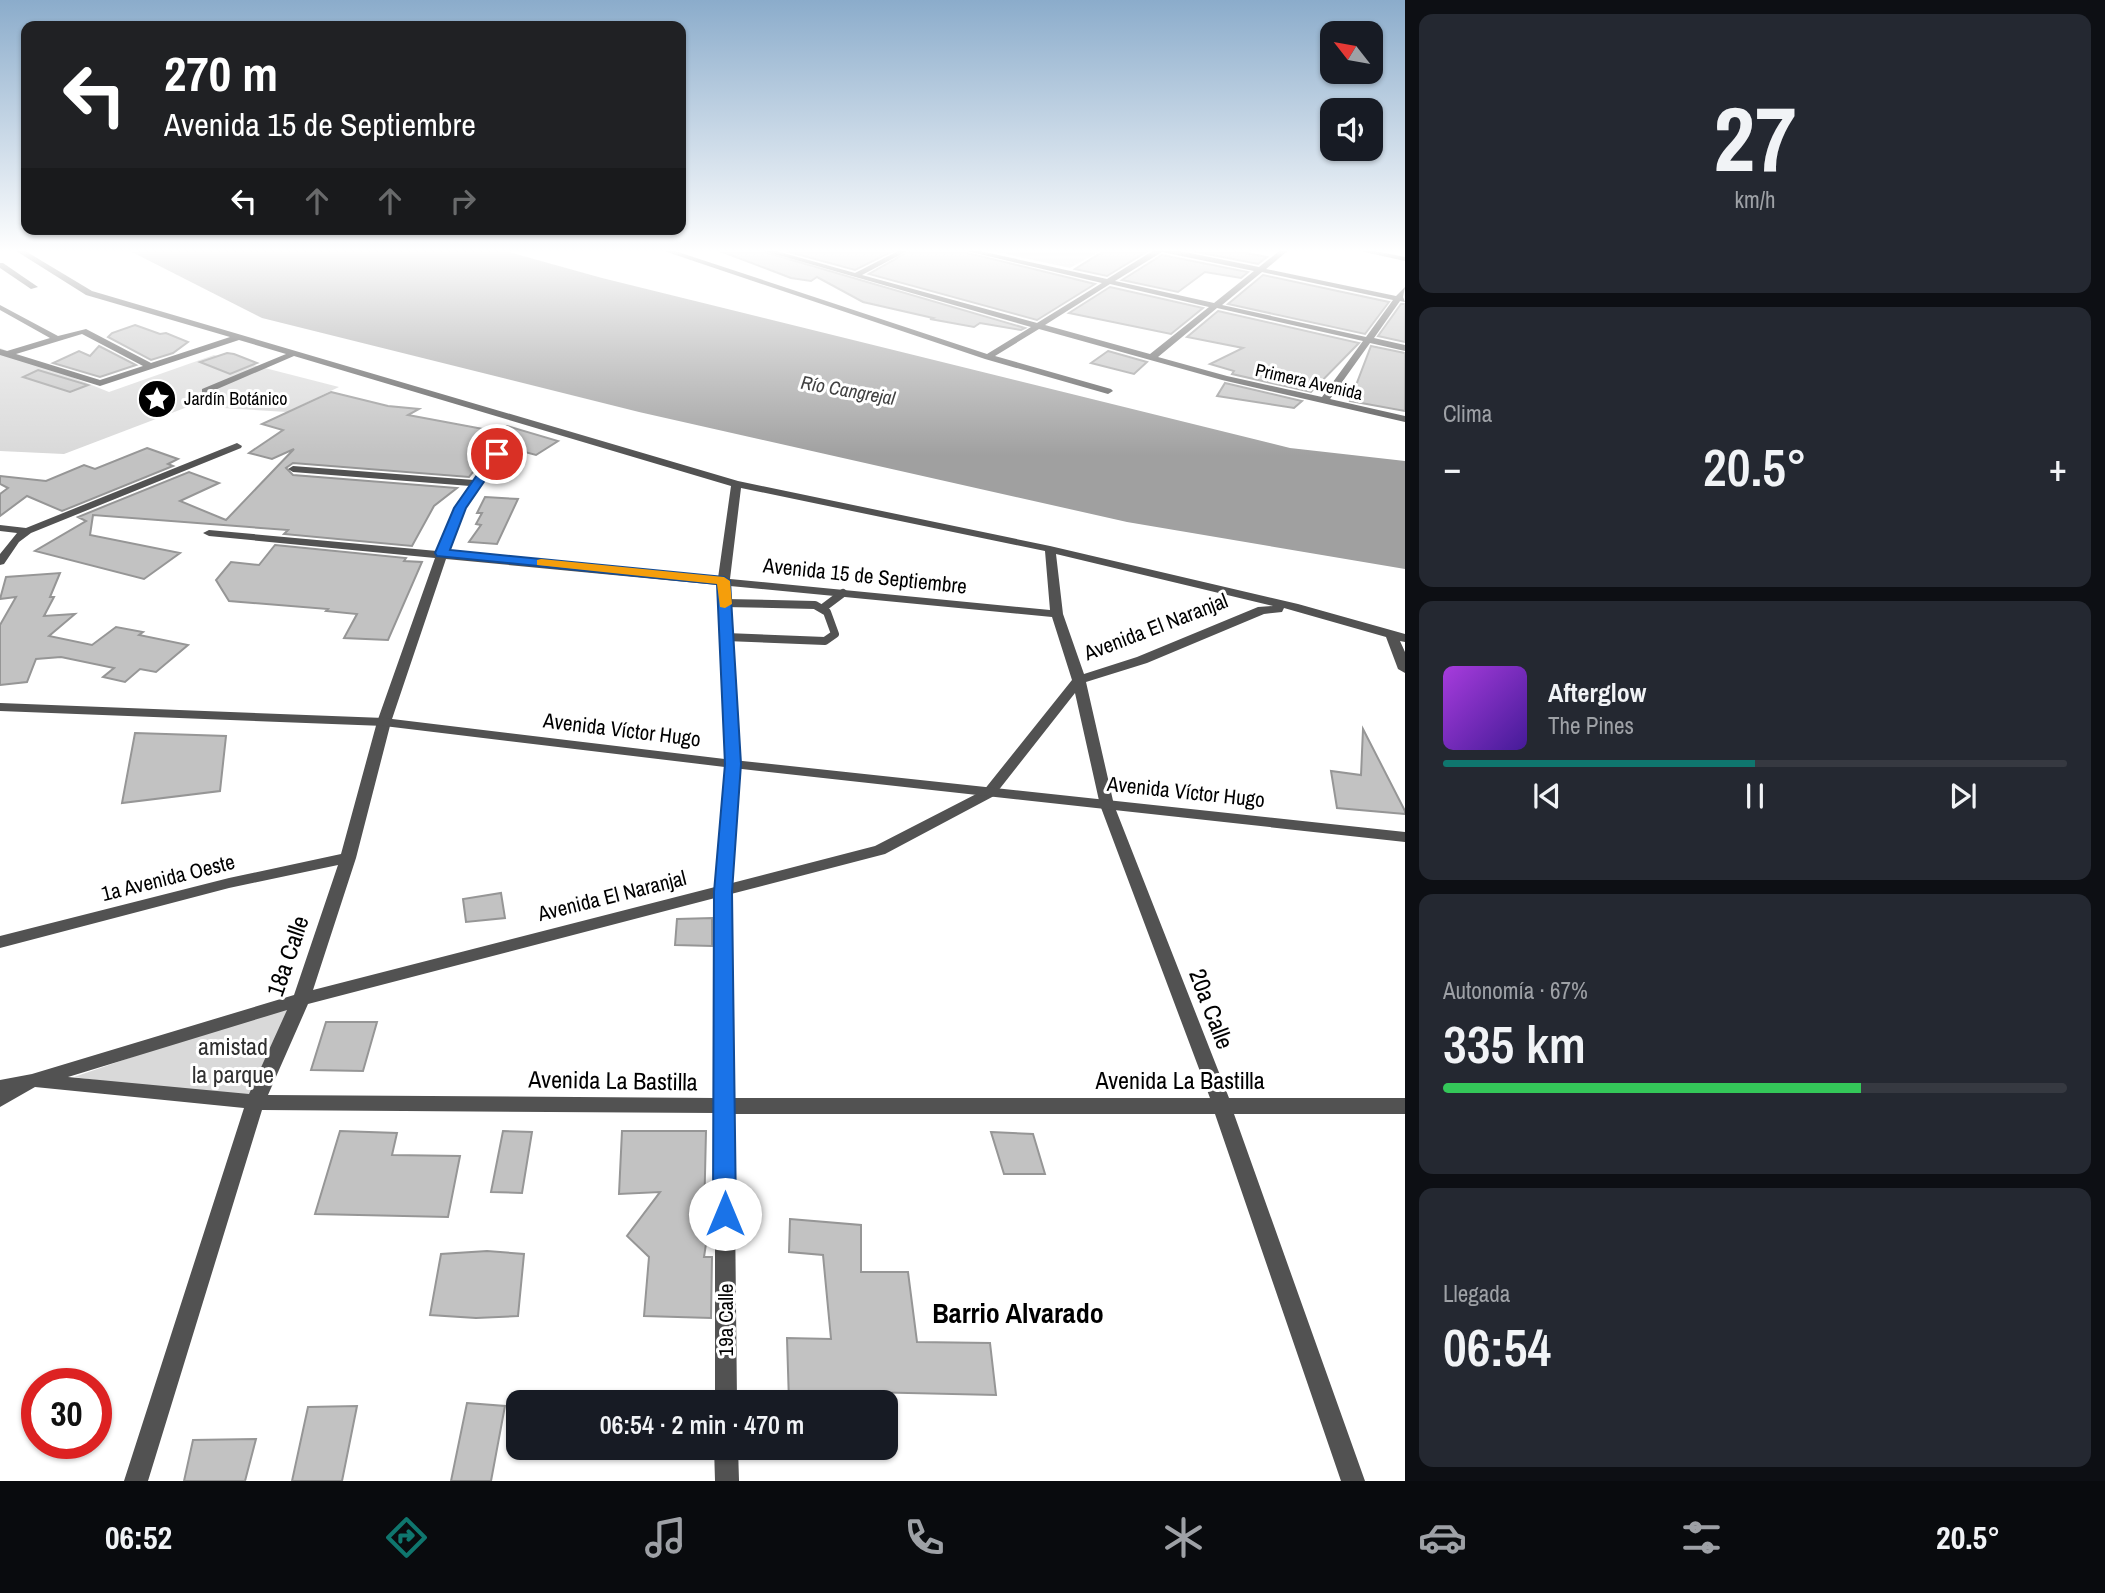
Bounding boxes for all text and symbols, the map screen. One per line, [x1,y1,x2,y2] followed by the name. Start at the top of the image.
[1320,21,1382,84] north arrow
[1320,21,1383,161] map controls
[164,40,278,106] text: 270 m
[49,49,140,140] icon: left
[1714,77,1797,199] text: 27
[1320,98,1383,161] button: sound
[164,103,476,146] text: Avenida 15 de Septiembre
[225,182,263,220] icon: left
[298,182,336,220] icon: ahead
[371,182,409,220] icon: ahead
[444,182,482,220] icon: right
[1735,184,1775,215] text: km/h
[1253,357,1365,406] street label: Primera Avenida
[799,369,898,411] water label: Río Cangrejal
[136,378,178,420] place icon: Jardín Botánico
[184,386,287,411] place label: Jardín Botánico
[1443,398,1492,429] text: Clima
[467,424,527,484] pin
[1703,432,1807,502] text: 20.5°
[478,435,516,473] icon: arrive
[1443,442,1461,493] text: −
[2049,442,2067,493] text: +
[761,550,968,601] street label: Avenida 15 de Septiembre
[1079,586,1232,668] street label: Avenida El Naranjal
[1548,675,1646,710] text: Afterglow
[541,705,702,754] street label: Avenida Víctor Hugo
[1548,710,1634,741] text: The Pines
[1105,769,1266,814] street label: Avenida Víctor Hugo
[1528,777,1566,815] icon: previous
[1736,777,1774,815] icon: pause
[1944,777,1982,815] icon: next
[98,847,238,908] street label: 1a Avenida Oeste
[534,863,689,928] street label: Avenida El Naranjal
[258,911,316,1000] street label: 18a Calle
[1182,964,1242,1053] street label: 20a Calle
[1443,975,1588,1006] text: Autonomía · 67%
[1443,1009,1586,1079] text: 335 km
[192,1030,274,1090] park label: amistad la parque
[527,1063,698,1097] street label: Avenida La Bastilla
[1094,1064,1265,1096] street label: Avenida La Bastilla
[688,1177,762,1251] position arrow
[1443,1278,1510,1309] text: Llegada
[711,1284,740,1356] street label: 19a Calle
[932,1294,1104,1332] district label: Barrio Alvarado
[1443,1312,1551,1382] text: 06:54
[21,1368,112,1459] speed limit sign: 30
[600,1407,804,1442] text: 06:54 · 2 min · 470 m
[382,1513,431,1562] icon: directions
[641,1513,690,1562] icon: music
[900,1513,949,1562] icon: phone
[1159,1513,1208,1562] icon: climate
[1418,1513,1467,1562] icon: car
[1677,1513,1726,1562] icon: filters
[105,1516,172,1559] text: 06:52
[1936,1516,2000,1559] text: 20.5°

